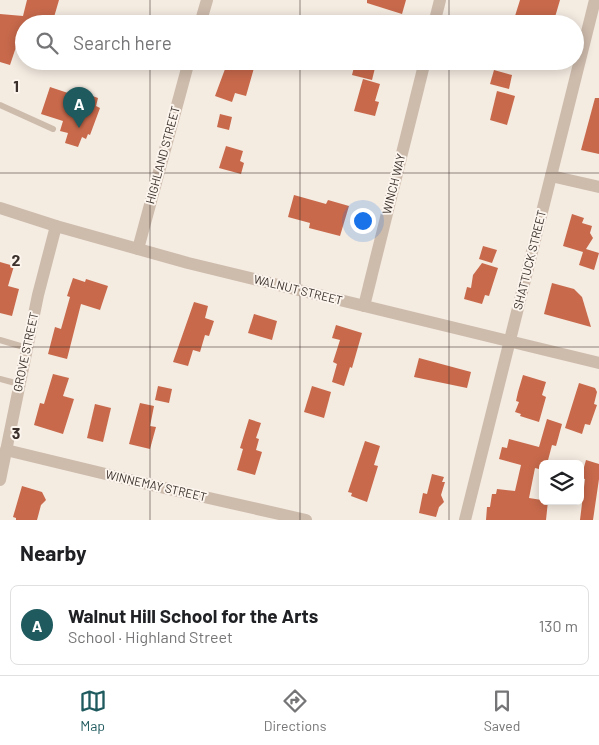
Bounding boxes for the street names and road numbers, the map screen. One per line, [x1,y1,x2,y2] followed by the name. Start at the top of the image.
[142,104,182,205] street label: HIGHLAND STREET
[379,152,407,216] street label: WINCH WAY
[510,208,548,311] street label: SHATTUCK STREET
[252,271,344,307] street label: WALNUT STREET
[10,311,40,393] street label: GROVE STREET
[104,467,208,503] street label: WINNEMAY STREET

